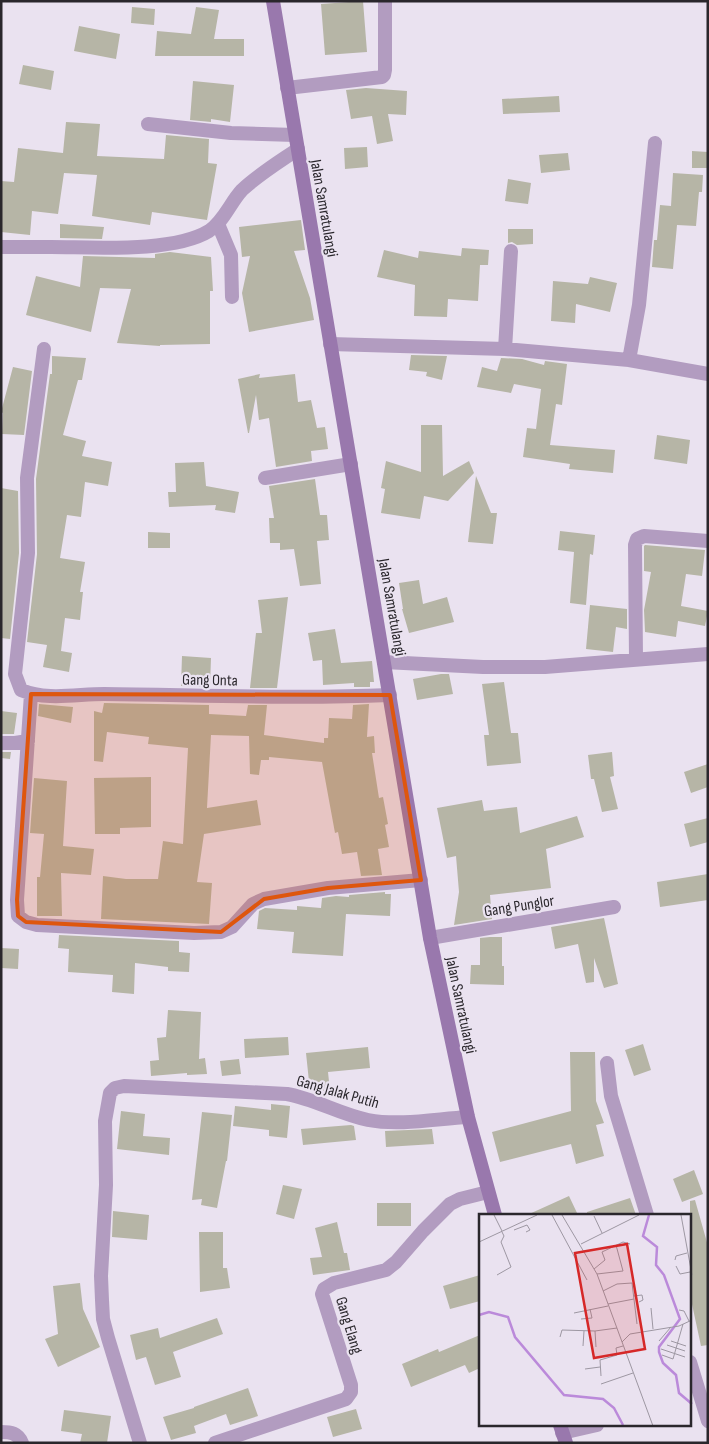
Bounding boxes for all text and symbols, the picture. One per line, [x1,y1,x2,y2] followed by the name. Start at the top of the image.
[305,157,341,259] street label: Jalan Samratulangi
[373,556,409,658] street label: Jalan Samratulangi
[182,671,238,690] street label: Gang Onta
[483,892,556,921] street label: Gang Punglor
[441,954,480,1056] street label: Jalan Samratulangi
[294,1072,381,1113] street label: Gang Jalak Putih
[479,1214,692,1426] inset map
[331,1295,366,1356] street label: Gang Elang

